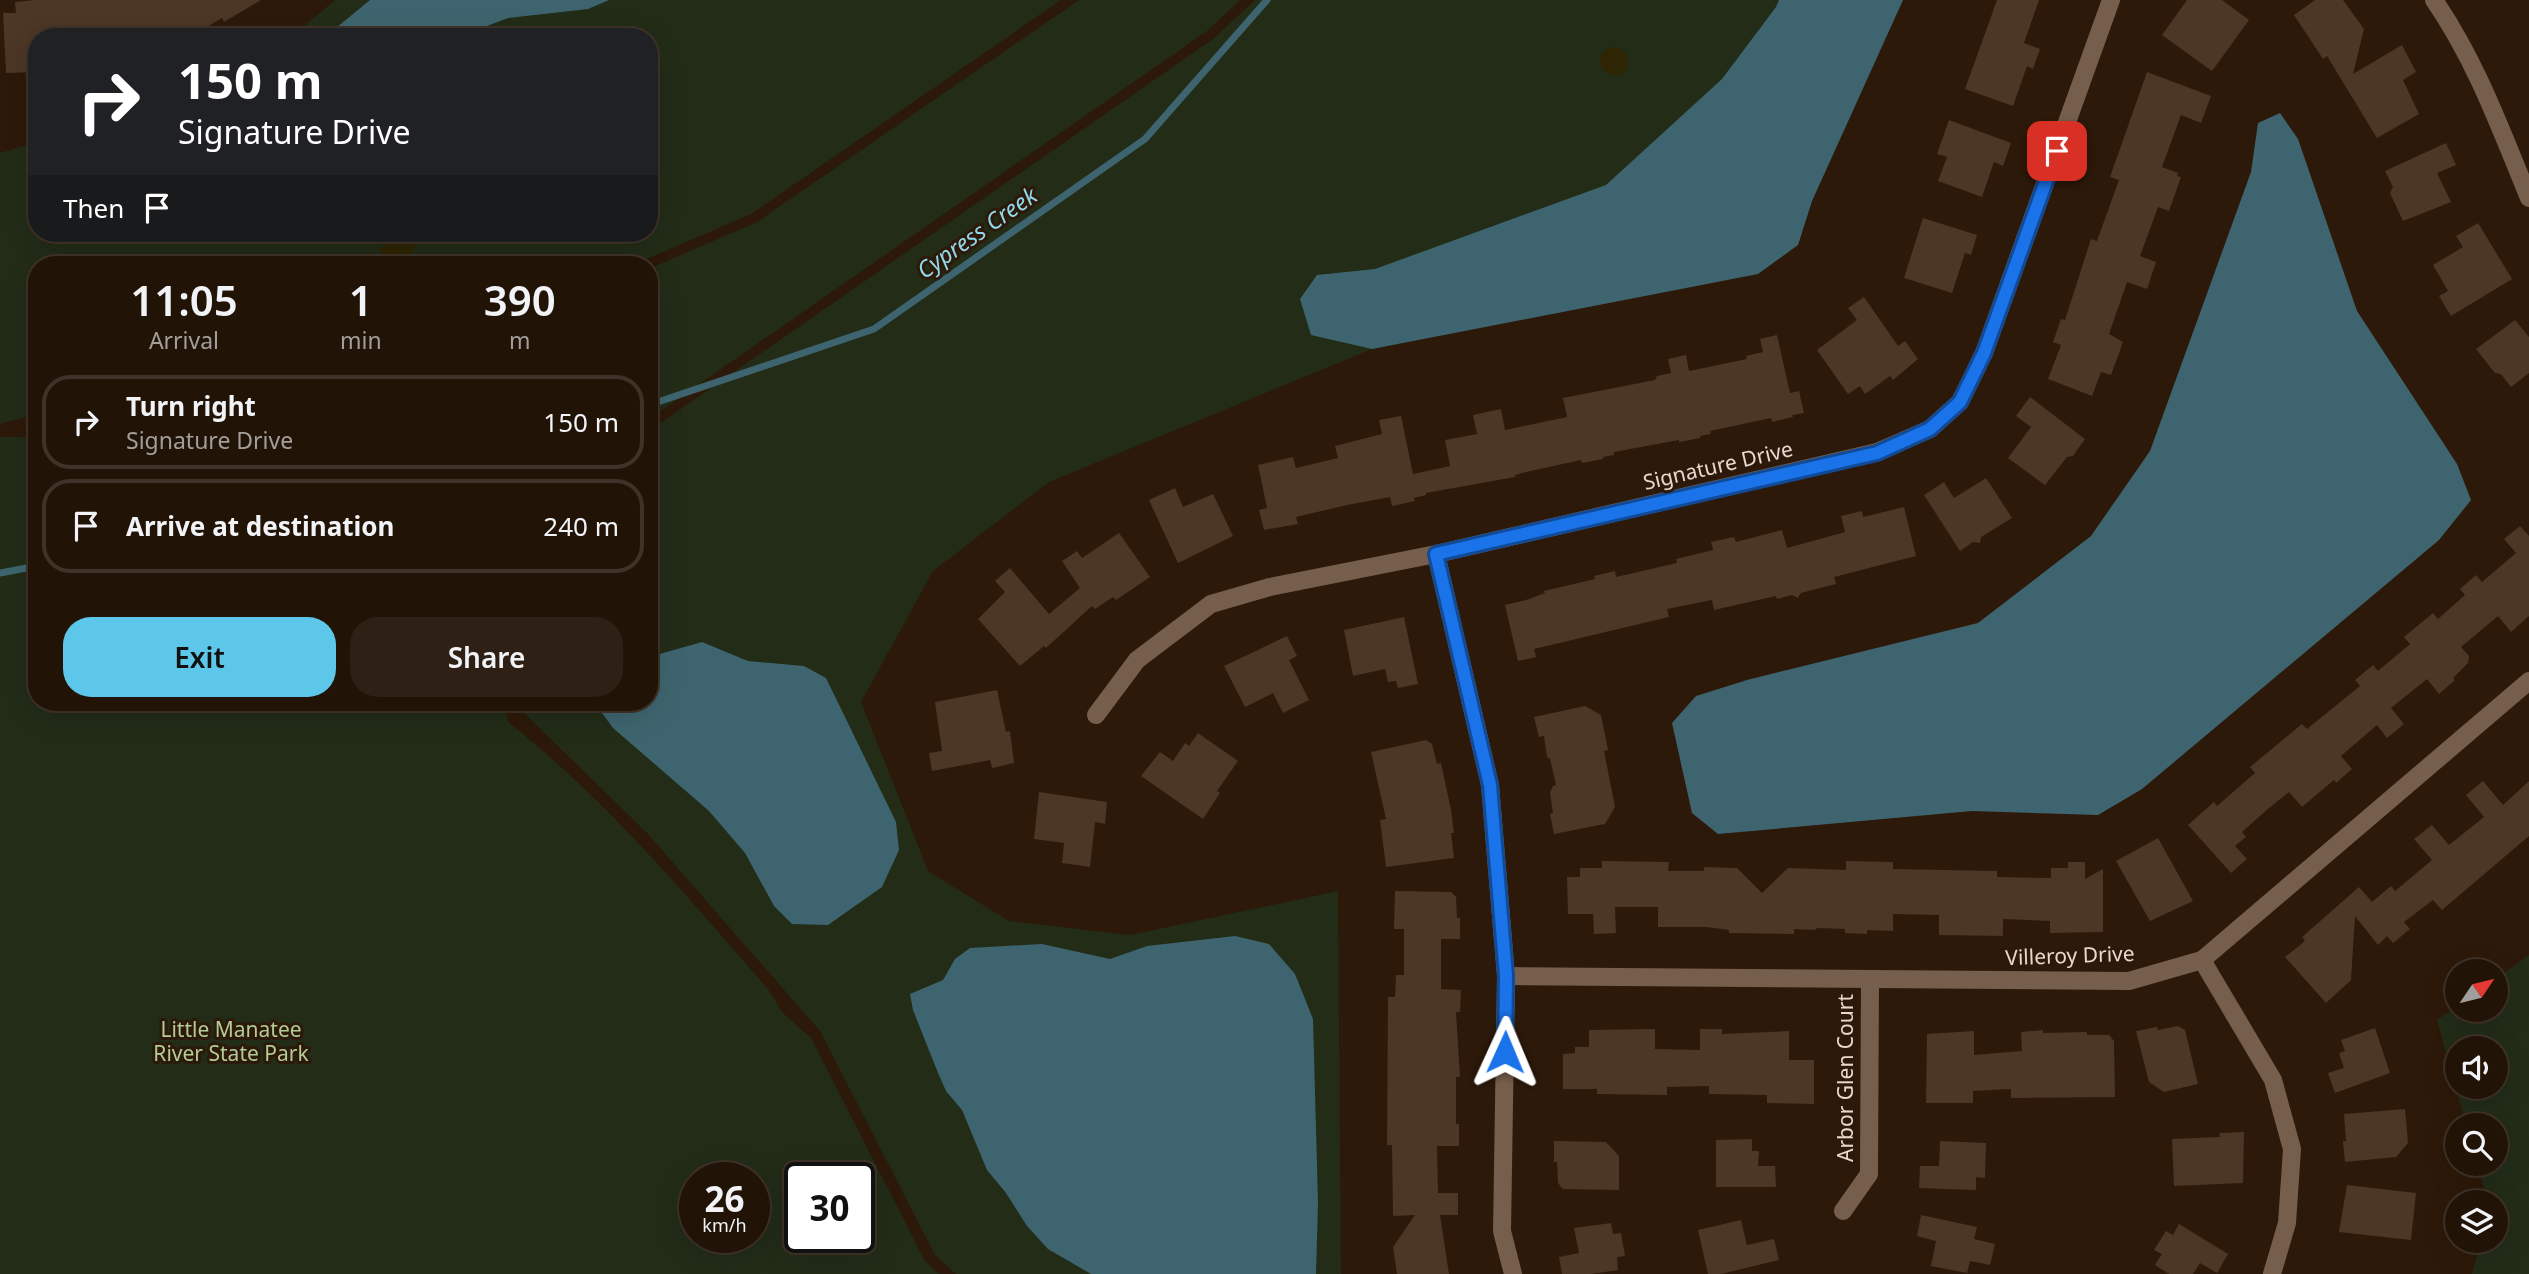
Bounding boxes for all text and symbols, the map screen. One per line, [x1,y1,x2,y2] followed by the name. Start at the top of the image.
[178,47,323,113] text: 150 m
[63,56,154,147] icon: right
[178,110,411,153] text: Signature Drive
[2027,121,2087,181] pin
[2038,132,2076,170] icon: arrive
[910,178,1044,285] water label: Cypress Creek
[138,189,176,227] icon: arrive
[63,190,124,226] text: Then
[130,271,238,328] text: 11:05
[349,271,373,328] text: 1
[484,271,556,328] text: 390
[149,324,219,356] text: Arrival
[340,324,382,356] text: min
[509,324,531,356] text: m
[126,388,256,424] text: Turn right
[67,403,105,441] icon: right
[543,404,619,440] text: 150 m
[126,424,293,456] text: Signature Drive
[1640,434,1795,496] street label: Signature Drive
[67,507,105,545] icon: arrive
[126,508,395,544] text: Arrive at destination
[543,508,619,544] text: 240 m
[63,617,336,697] button: Exit
[350,617,623,697] button: Share
[2005,939,2135,971] street label: Villeroy Drive
[2445,959,2508,1022] north arrow
[2445,959,2508,1253] map controls
[1831,994,1859,1162] street label: Arbor Glen Court
[153,1015,309,1067] park label: Little Manatee River State Park
[1468,1015,1542,1089] position arrow
[2445,1036,2508,1099] button: sound
[2445,1113,2508,1176] button: search
[784,1162,875,1253] speed limit sign: 30
[704,1175,745,1222] text: 26
[2445,1190,2508,1253] button: layers
[702,1213,747,1237] text: km/h

